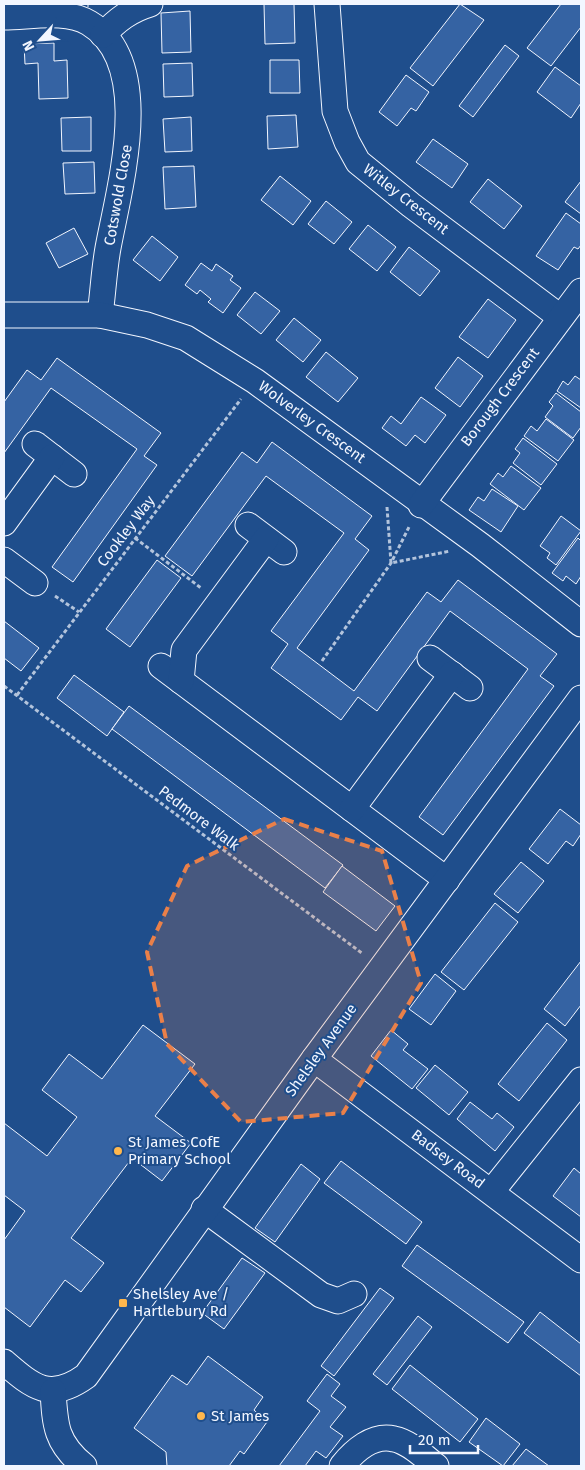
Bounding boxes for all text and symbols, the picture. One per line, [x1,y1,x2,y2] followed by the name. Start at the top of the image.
[15,15,65,65] north arrow
[19,38,38,53] text: N
[100,143,136,247] street label: Cotswold Close
[360,160,453,238] street label: Witley Crescent
[457,344,543,450] street label: Borough Crescent
[255,377,370,467] street label: Wolverley Crescent
[93,491,159,570] street label: Cookley Way
[155,782,243,854] street label: Pedmore Walk
[281,1000,361,1100] street label: Shelsley Avenue
[408,1126,488,1192] street label: Badsey Road
[128,1133,231,1168] place label: St James CofE Primary School
[112,1145,124,1157] marker: St James CofE Primary School
[133,1285,229,1320] place label: Shelsley Ave / Hartlebury Rd
[117,1297,129,1309] marker: Shelsley Ave / Hartlebury Rd
[211,1407,269,1425] place label: St James
[195,1410,207,1422] marker: St James
[410,1422,478,1454] scale bar
[418,1431,451,1449] text: 20 m

